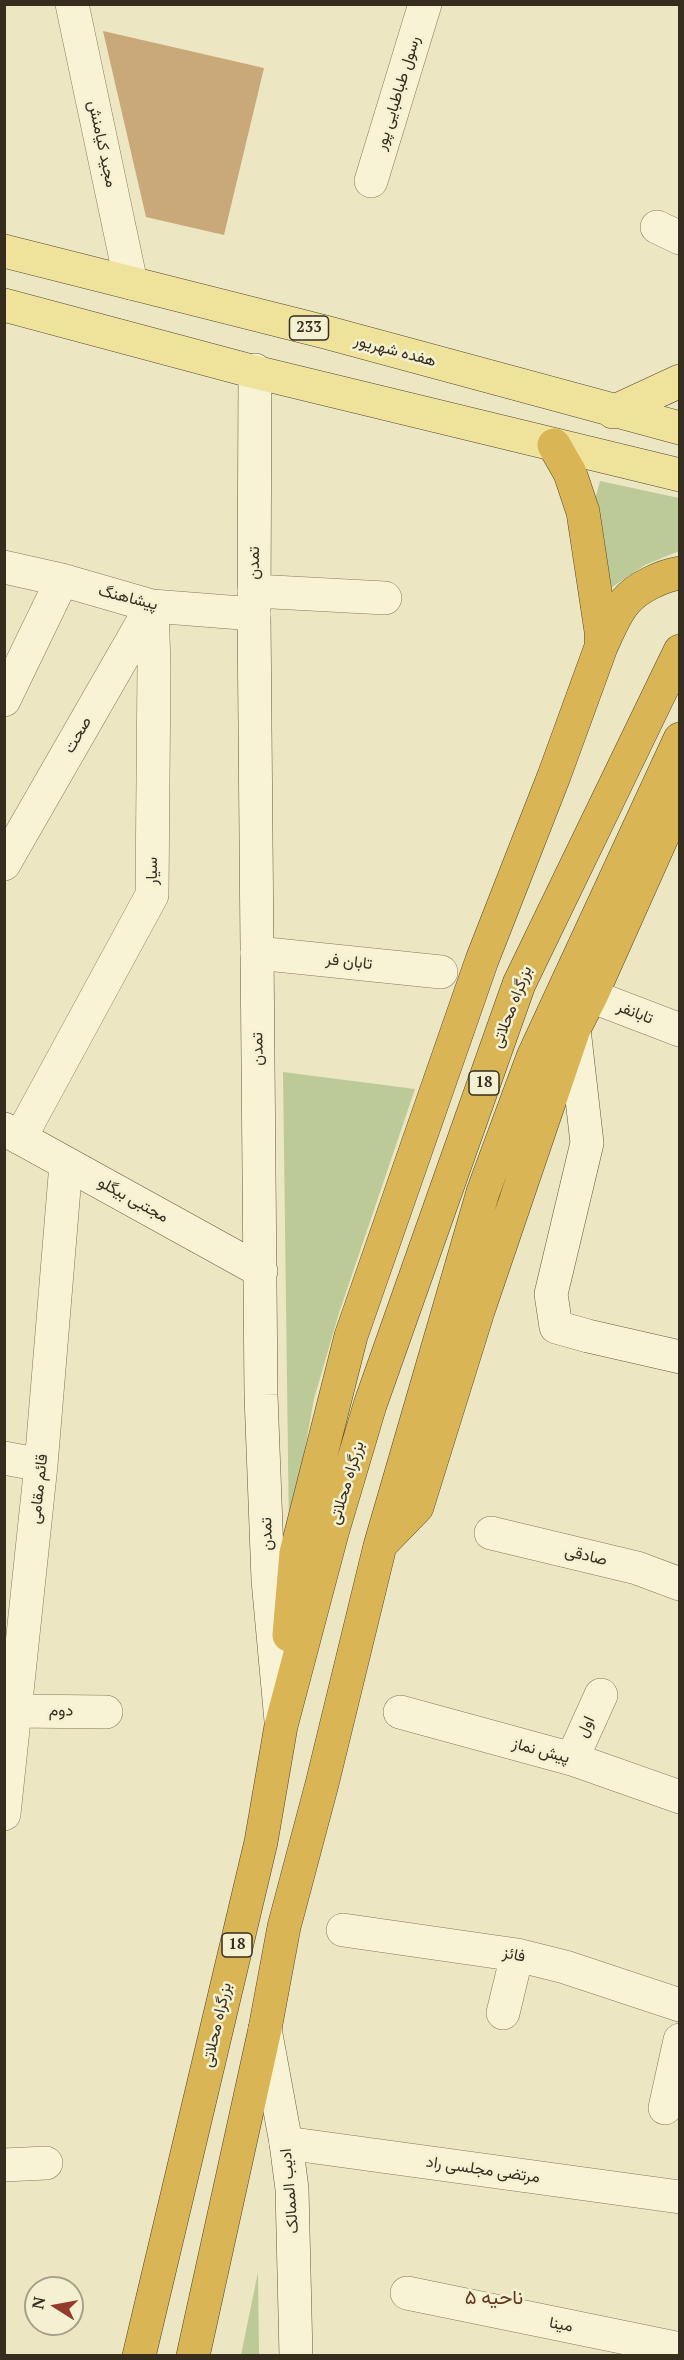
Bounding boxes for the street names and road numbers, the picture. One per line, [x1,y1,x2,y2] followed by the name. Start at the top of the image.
[372,34,424,152] street label: رسول طباطبایی پور
[83,99,121,189] street label: مجید کیامنش
[290,316,328,340] road number: 233
[352,331,438,371] street label: هفده شهریور
[244,546,264,580] street label: تمدن
[96,581,160,615] street label: پیشاهنگ
[60,713,96,757] street label: صحت
[142,857,162,885] street label: سیار
[325,950,373,974] street label: تابان فر
[488,963,536,1051] street label: بزرگراه محلاتی
[614,997,656,1029] street label: تابانفر
[248,1032,268,1066] street label: تمدن
[469,1071,499,1095] road number: 18
[95,1173,171,1227] street label: مجتبی بیگلو
[325,1439,369,1527] street label: بزرگراه محلاتی
[26,1453,52,1525] street label: قائم مقامی
[257,1517,277,1551] street label: تمدن
[563,1542,609,1570] street label: صادقی
[49,1701,73,1721] street label: دوم
[573,1713,599,1741] street label: اول
[510,1734,572,1768] street label: پیش نماز
[222,1933,252,1957] road number: 18
[501,1943,527,1967] street label: فائز
[198,1981,236,2069] street label: بزرگراه محلاتی
[277,2148,303,2234] street label: ادیب الممالک
[425,2153,541,2187] street label: مرتضی مجلسی راد
[547,2313,575,2337] street label: مینا

